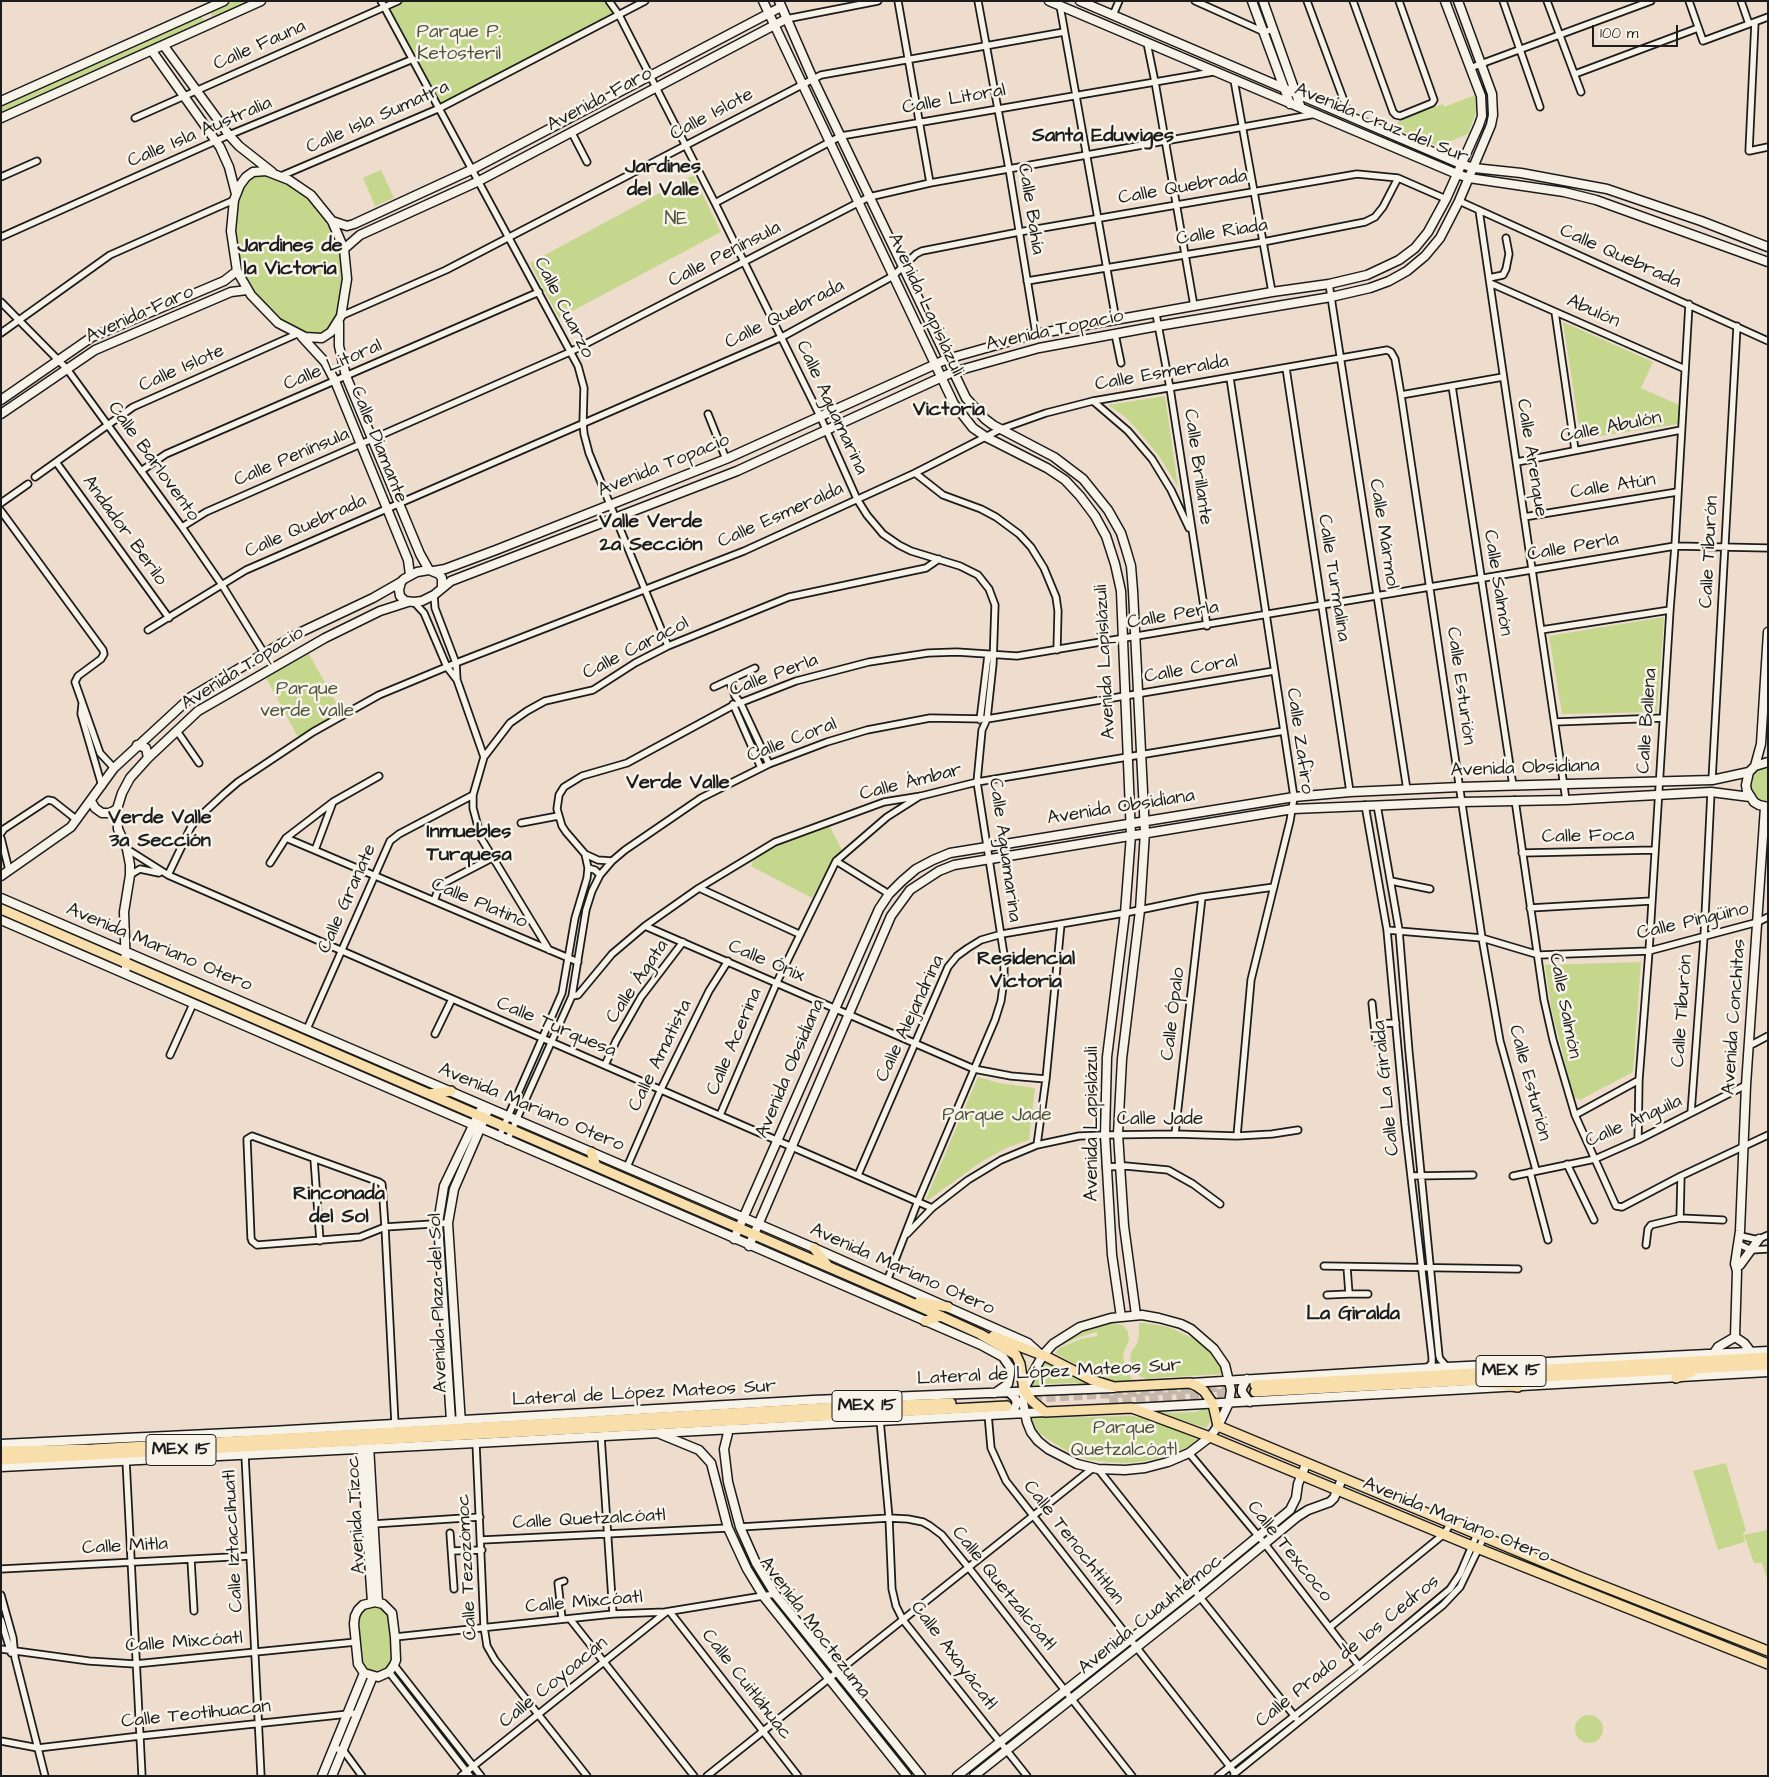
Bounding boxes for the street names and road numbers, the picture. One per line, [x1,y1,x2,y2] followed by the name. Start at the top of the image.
[210,16,310,76] street label: Calle Fauna
[544,63,656,137] street label: Avenida Faro
[303,76,453,160] street label: Calle Isla Sumatra
[1291,79,1471,169] street label: Avenida Cruz del Sur
[901,80,1007,120] street label: Calle Litoral
[666,84,758,146] street label: Calle Islote
[124,92,276,174] street label: Calle Isla Australia
[1012,162,1048,256] street label: Calle Bahía
[1117,165,1249,211] street label: Calle Quebrada
[1175,215,1269,251] street label: Calle Riada
[665,217,785,293] street label: Calle Península
[1556,220,1684,294] street label: Calle Quebrada
[882,230,968,380] street label: Avenida Lapislázuli
[528,254,598,362] street label: Calle Cuarzo
[722,275,848,355] street label: Calle Quebrada
[83,281,197,349] street label: Avenida Faro
[1563,290,1623,334] street label: Abulón
[984,305,1126,357] street label: Avenida Topacio
[280,335,386,397] street label: Calle Litoral
[790,337,872,479] street label: Calle Aguamarina
[136,340,228,398] street label: Calle Islote
[1093,351,1231,397] street label: Calle Esmeralda
[344,383,412,507] street label: Calle Diamante
[1510,397,1552,519] street label: Calle Arenque
[102,398,204,526] street label: Calle Barlovento
[1558,407,1664,449] street label: Calle Abulón
[1178,408,1216,526] street label: Calle Brillante
[231,423,353,493] street label: Calle Península
[595,429,733,503] street label: Avenida Topacio
[1569,469,1657,505] street label: Calle Atún
[76,472,172,590] street label: Andador Berilo
[1363,477,1403,591] street label: Calle Mármol
[715,478,847,554] street label: Calle Esmeralda
[242,490,370,564] street label: Calle Quebrada
[1696,495,1724,609] street label: Calle Tiburón
[1312,513,1354,643] street label: Calle Turmalina
[1477,528,1517,638] street label: Calle Salmón
[1525,529,1621,567] street label: Calle Perla
[1091,584,1121,740] street label: Avenida Lapislázuli
[1125,597,1221,635] street label: Calle Perla
[579,613,693,685] street label: Calle Caracol
[178,622,308,716] street label: Avenida Topacio
[1440,626,1480,746] street label: Calle Esturión
[727,649,821,703] street label: Calle Perla
[1143,651,1239,689] street label: Calle Coral
[1633,668,1663,774] street label: Calle Ballena
[1280,686,1318,796] street label: Calle Zafiro
[744,713,840,769] street label: Calle Coral
[1450,755,1600,783] street label: Avenida Obsidiana
[857,759,965,807] street label: Calle Ámbar
[983,776,1025,924] street label: Calle Aguamarina
[1046,785,1196,831] street label: Avenida Obsidiana
[1542,825,1634,849] street label: Calle Foca
[314,841,382,957] street label: Calle Granate
[427,873,531,935] street label: Calle Platino
[63,898,255,998] street label: Avenida Mariano Otero
[1635,898,1751,946] street label: Calle Pingüino
[602,936,674,1028] street label: Calle Ágata
[724,936,808,988] street label: Calle Ónix
[1718,938,1752,1096] street label: Avenida Conchitas
[1543,951,1585,1061] street label: Calle Salmón
[872,952,950,1086] street label: Calle Alejandrina
[1668,954,1698,1068] street label: Calle Tiburón
[1157,966,1191,1062] street label: Calle Ópalo
[702,985,768,1099] street label: Calle Acerina
[493,993,619,1063] street label: Calle Turquesa
[751,996,831,1142] street label: Avenida Obsidiana
[624,997,698,1115] street label: Calle Amatista
[1369,1019,1405,1157] street label: Calle La Giralda
[1503,1023,1555,1143] street label: Calle Esturión
[1082,1046,1104,1202] street label: Avenida Lapislázuli
[435,1058,627,1158] street label: Avenida Mariano Otero
[1582,1091,1686,1153] street label: Calle Anguila
[1117,1109,1203,1131] street label: Calle Jade
[424,1213,454,1393] street label: Avenida Plaza del Sol
[806,1219,998,1321] street label: Avenida Mariano Otero
[916,1355,1182,1391] street label: Lateral de López Mateos Sur
[1476,1355,1546,1386] road number: MEX 15
[511,1376,777,1412] street label: Lateral de López Mateos Sur
[832,1390,902,1422] road number: MEX 15
[146,1434,216,1466] road number: MEX 15
[343,1455,371,1575] street label: Avenida Tizoc
[219,1469,249,1613] street label: Calle Iztaccíhuatl
[1359,1473,1553,1569] street label: Avenida Mariano Otero
[1018,1476,1128,1610] street label: Calle Tenochtitlan
[453,1493,483,1641] street label: Calle Tezozómoc
[1241,1497,1337,1607] street label: Calle Texcoco
[512,1505,666,1535] street label: Calle Quetzalcóatl
[946,1522,1060,1656] street label: Calle Quetzalcóatl
[82,1533,168,1561] street label: Calle Mitla
[1074,1550,1228,1680] street label: Avenida Cuauhtémoc
[753,1553,875,1703] street label: Avenida Moctezuma
[1251,1571,1445,1733] street label: Calle Prado de los Cedros
[524,1587,644,1619] street label: Calle Mixcóatl
[905,1597,1001,1715] street label: Calle Axayácatl
[696,1625,796,1745] street label: Calle Cuitláhuac
[125,1628,243,1658] street label: Calle Mixcóatl
[495,1632,613,1734] street label: Calle Coyoacán
[120,1696,272,1734] street label: Calle Teotihuacan

